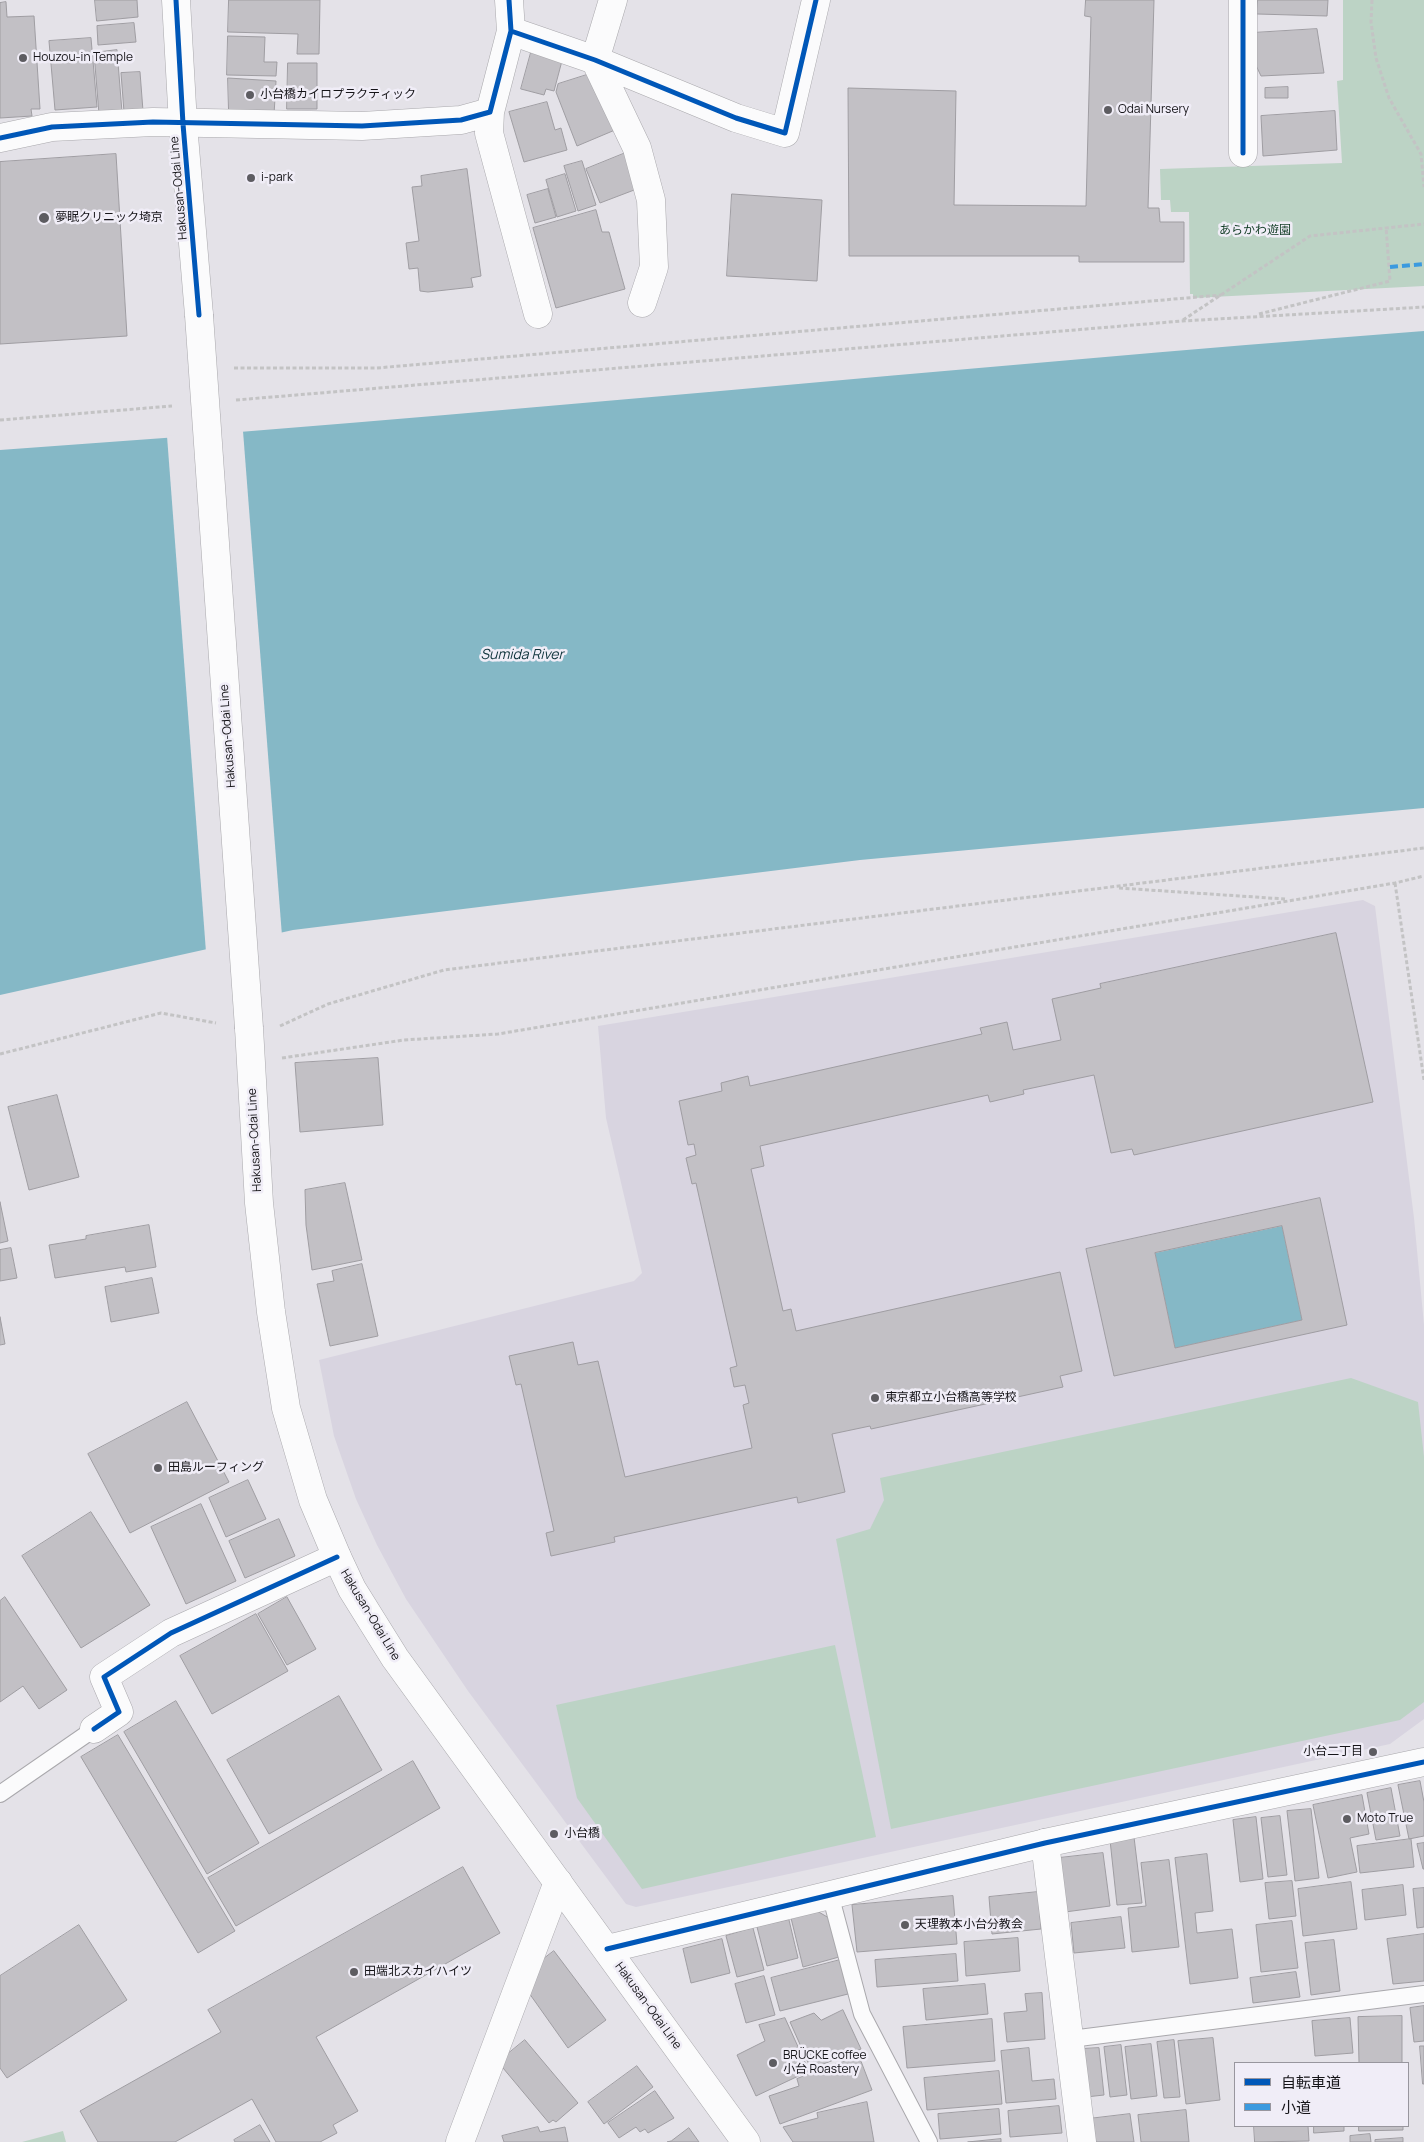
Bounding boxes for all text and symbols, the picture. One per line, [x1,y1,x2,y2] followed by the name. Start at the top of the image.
[33,51,133,65] place label: Houzou-in Temple
[17,52,29,64] marker: Houzou-in Temple
[260,88,416,102] place label: 小台橋カイロプラクティック
[244,89,256,101] marker: 小台橋カイロプラクティック
[1118,103,1189,117] place label: Odai Nursery
[1102,104,1114,116] marker: Odai Nursery
[167,136,191,240] street label: Hakusan-Odai Line
[261,171,293,185] place label: i-park
[245,172,257,184] marker: i-park
[37,211,51,225] marker: 夢眠クリニック埼京
[55,211,163,225] place label: 夢眠クリニック埼京
[1219,224,1291,238] park label: あらかわ遊園
[480,647,564,663] water label: Sumida River
[217,684,239,788] street label: Hakusan-Odai Line
[245,1088,265,1192] street label: Hakusan-Odai Line
[885,1391,1017,1405] place label: 東京都立小台橋高等学校
[869,1392,881,1404] marker: 東京都立小台橋高等学校
[168,1461,264,1475] place label: 田島ルーフィング
[152,1462,164,1474] marker: 田島ルーフィング
[337,1567,403,1663] street label: Hakusan-Odai Line
[1303,1745,1363,1759] place label: 小台二丁目
[1367,1746,1379,1758] marker: 小台二丁目
[1357,1812,1413,1826] place label: Moto True
[1341,1813,1353,1825] marker: Moto True
[564,1827,600,1841] place label: 小台橋
[548,1828,560,1840] marker: 小台橋
[915,1918,1023,1932] place label: 天理教本小台分教会
[899,1919,911,1931] marker: 天理教本小台分教会
[612,1960,684,2052] street label: Hakusan-Odai Line
[364,1965,472,1979] place label: 田端北スカイハイツ
[348,1966,360,1978] marker: 田端北スカイハイツ
[783,2049,867,2077] place label: BRÜCKE coffee 小台 Roastery
[767,2057,779,2069] marker: BRÜCKE coffee 小台 Roastery
[1234,2062,1409,2127] legend
[1281,2072,1341,2093] text: 自転車道
[1281,2097,1311,2118] text: 小道

